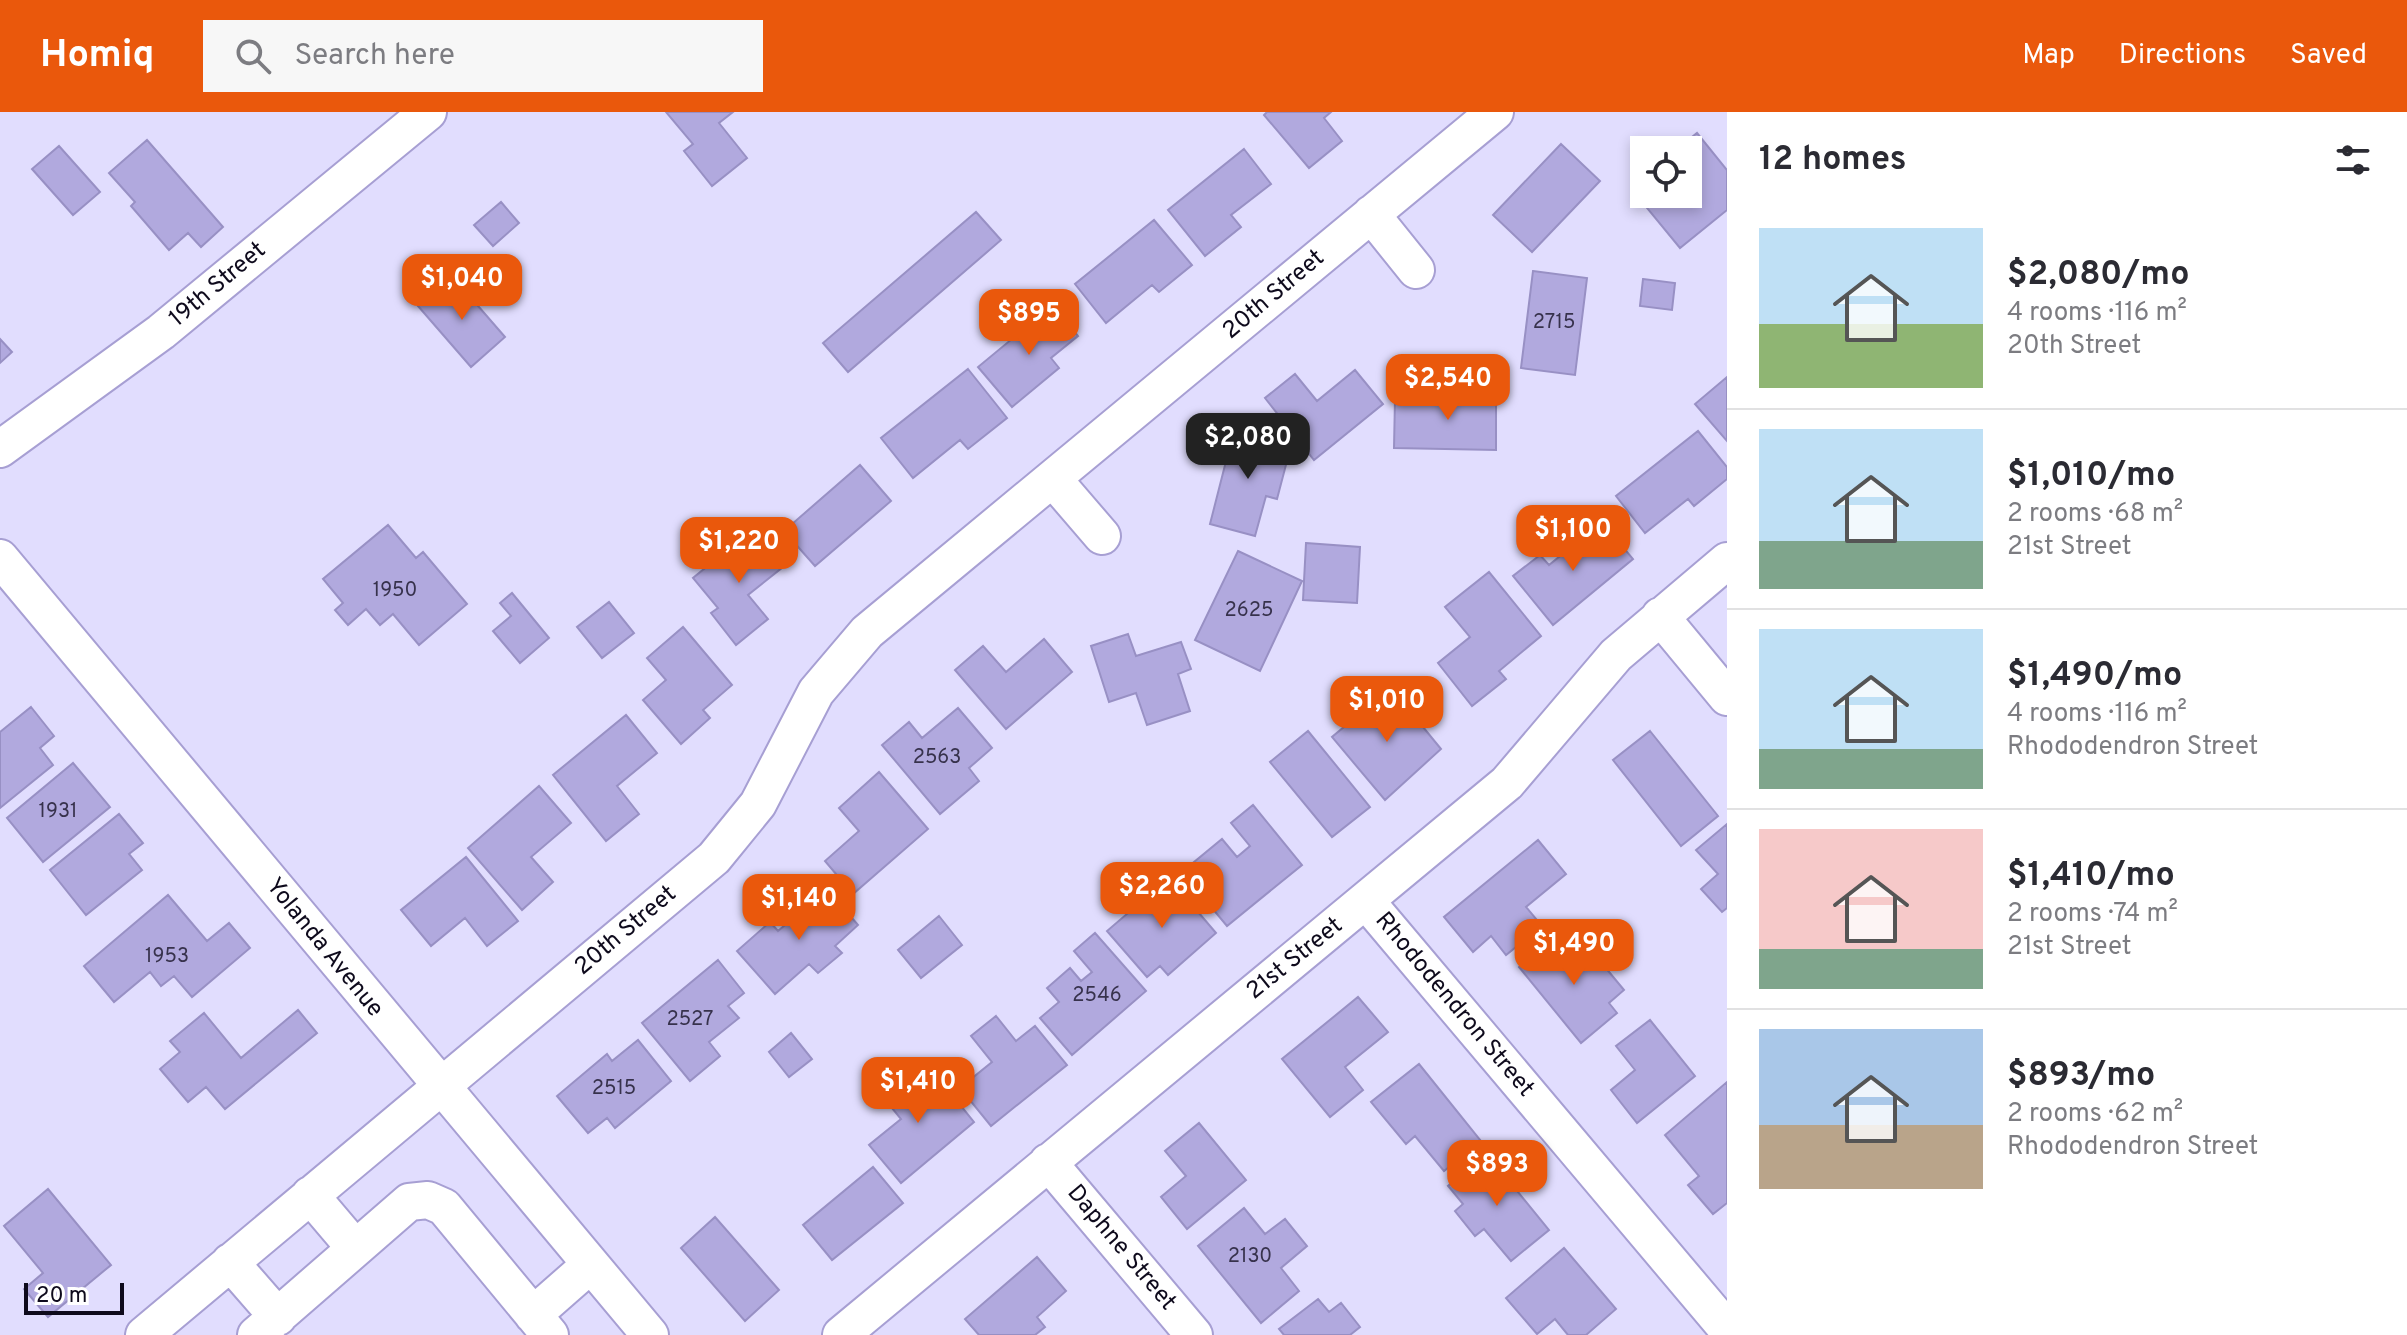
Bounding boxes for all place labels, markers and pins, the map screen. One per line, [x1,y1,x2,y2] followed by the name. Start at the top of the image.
[397,254,527,322] pin: $1,040
[982,289,1076,357] pin: $895
[1383,354,1513,422] pin: $2,540
[1183,413,1313,481] pin: $2,080
[1508,505,1638,573] pin: $1,100
[674,517,804,585] pin: $1,220
[1322,676,1452,744] pin: $1,010
[1097,862,1227,930] pin: $2,260
[734,874,864,942] pin: $1,140
[1509,919,1639,987] pin: $1,490
[853,1057,983,1125] pin: $1,410
[1450,1140,1544,1208] pin: $893

